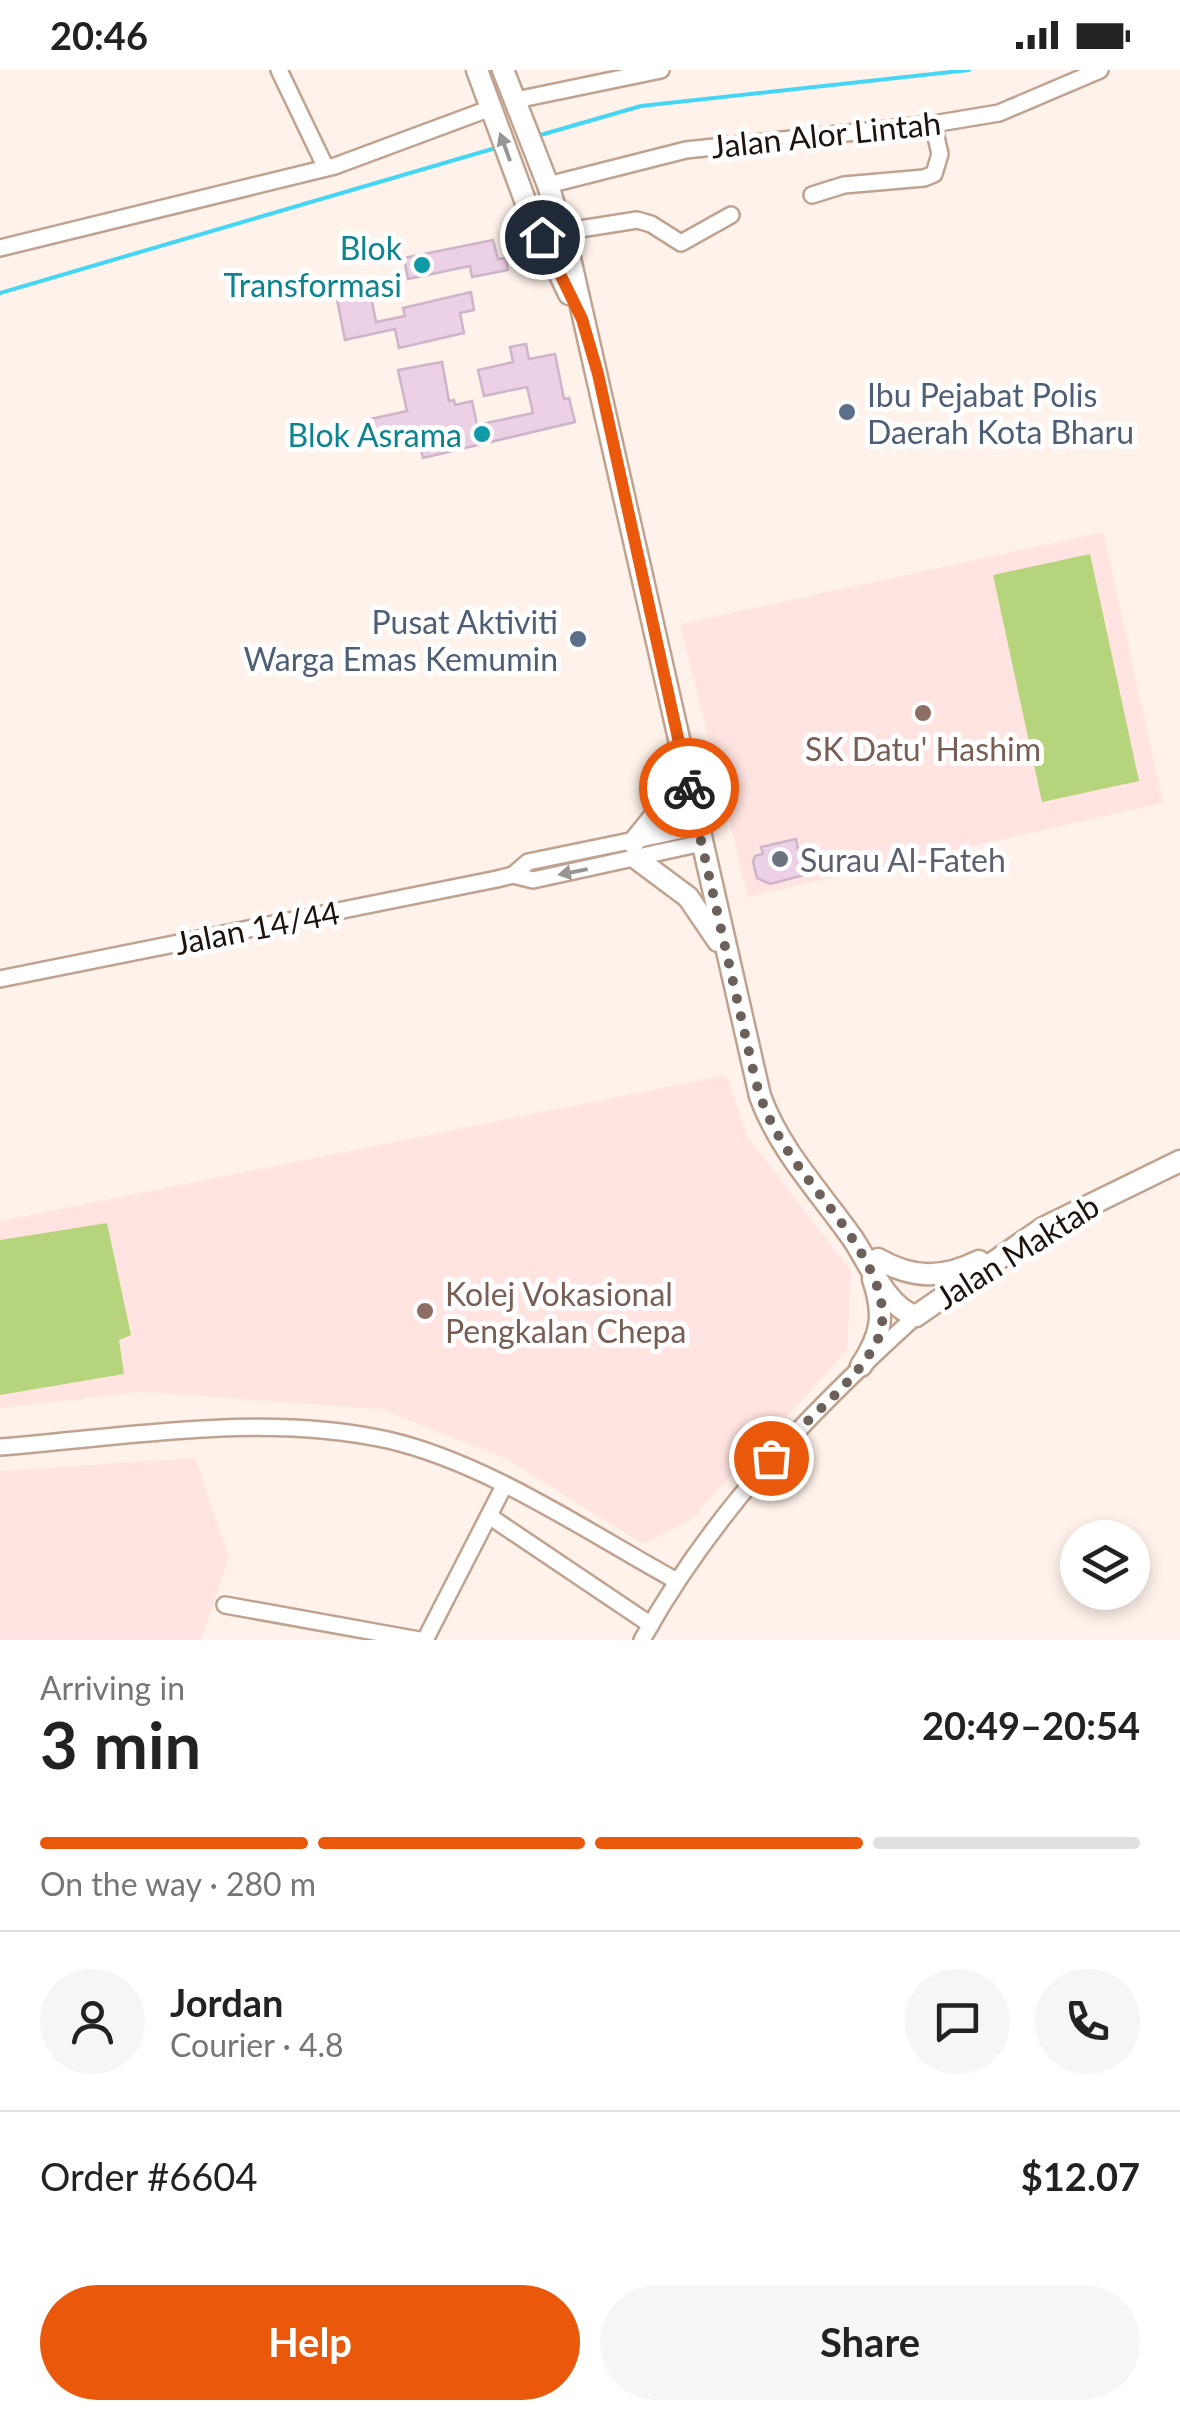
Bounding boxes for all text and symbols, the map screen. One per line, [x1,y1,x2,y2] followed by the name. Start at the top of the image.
[50,12,148,58] text: 20:46
[709,103,943,165] street label: Jalan Alor Lintah
[497,131,512,161] one-way arrow
[500,195,585,280] pin
[515,210,570,265] icon: home
[223,228,403,304] place label: Blok Transformasi
[411,254,433,276] marker: Blok Transformasi
[867,375,1134,451] place label: Ibu Pejabat Polis Daerah Kota Bharu
[836,401,858,423] marker: Ibu Pejabat Polis Daerah Kota Bharu
[288,415,462,454] place label: Blok Asrama
[471,423,493,445] marker: Blok Asrama
[244,602,558,678] place label: Pusat Aktiviti Warga Emas Kemumin
[567,628,589,650] marker: Pusat Aktiviti Warga Emas Kemumin
[912,702,934,724] marker: SK Datu' Hashim
[805,729,1041,768] place label: SK Datu' Hashim
[639,738,739,838] courier
[662,761,717,816] icon: bike
[800,840,1006,879] place label: Surau Al-Fateh
[769,848,791,870] marker: Surau Al-Fateh
[557,865,589,880] one-way arrow
[171,892,343,962] street label: Jalan 14/44
[928,1185,1106,1317] street label: Jalan Maktab
[445,1274,686,1350] place label: Kolej Vokasional Pengkalan Chepa
[414,1300,436,1322] marker: Kolej Vokasional Pengkalan Chepa
[729,1416,814,1501] pin
[744,1431,799,1486] icon: bag
[1060,1520,1150,1610] map controls
[1060,1520,1150,1610] button: layers
[40,1668,185,1707] text: Arriving in
[922,1702,1140,1748] text: 20:49–20:54
[40,1705,201,1783] text: 3 min
[40,1864,316,1903] text: On the way · 280 m
[40,1969,145,2074] button: person
[905,1969,1010,2074] button: chat
[1035,1969,1140,2074] button: phone
[170,1979,283,2025] text: Jordan
[170,2025,344,2064] text: Courier · 4.8
[40,2153,257,2199] text: Order #6604
[1021,2153,1140,2199] text: $12.07
[40,2285,580,2400] button: Help
[600,2285,1140,2400] button: Share

